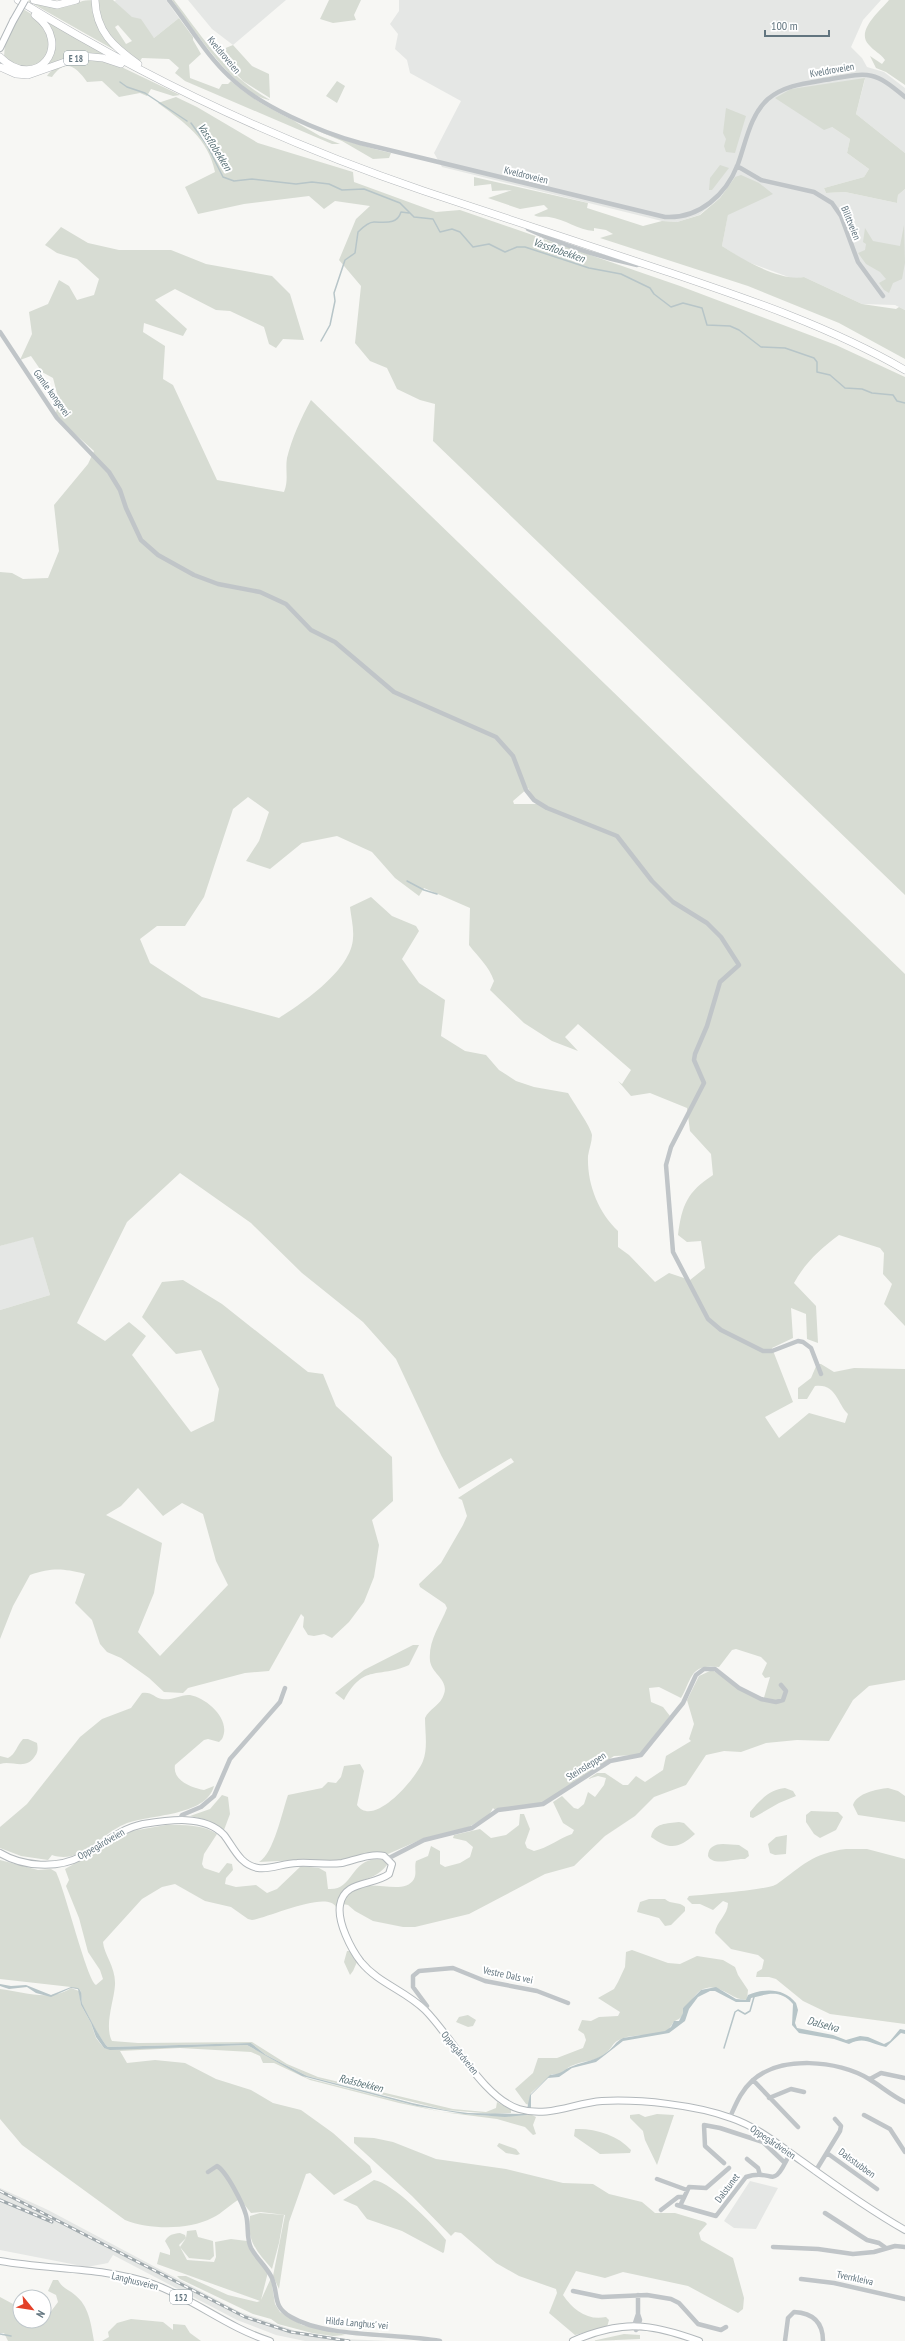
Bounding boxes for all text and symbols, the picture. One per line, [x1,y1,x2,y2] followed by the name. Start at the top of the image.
[765,12,829,38] scale bar
[771,18,798,33] text: 100 m
[205,34,243,76] street label: Kveldroveien
[64,51,88,65] road number: E 18
[809,60,855,80] street label: Kveldroveien
[195,121,236,174] water label: Vassflobekken
[503,163,549,187] street label: Kveldroveien
[838,204,864,242] street label: Bilittveien
[531,235,588,266] water label: Vassflobekken
[31,367,73,419] street label: Gamle kongevei
[564,1749,608,1783] street label: Steinsleppen
[75,1825,127,1863] street label: Oppegårdveien
[481,1963,534,1987] street label: Vestre Dals vei
[806,2013,841,2035] water label: Dalselva
[438,2029,482,2077] street label: Oppegårdveien
[338,2071,386,2095] water label: Roåsbekken
[748,2122,798,2162] street label: Oppegårdveien
[836,2145,878,2181] street label: Dalsstubben
[712,2171,742,2205] street label: Dalstunet
[835,2268,875,2288] street label: Tverrkleiva
[110,2269,160,2293] street label: Langhusveien
[12,2289,52,2329] north arrow
[170,2290,192,2304] road number: 152
[33,2308,48,2320] text: N
[325,2314,389,2332] street label: Hilda Langhus' vei

